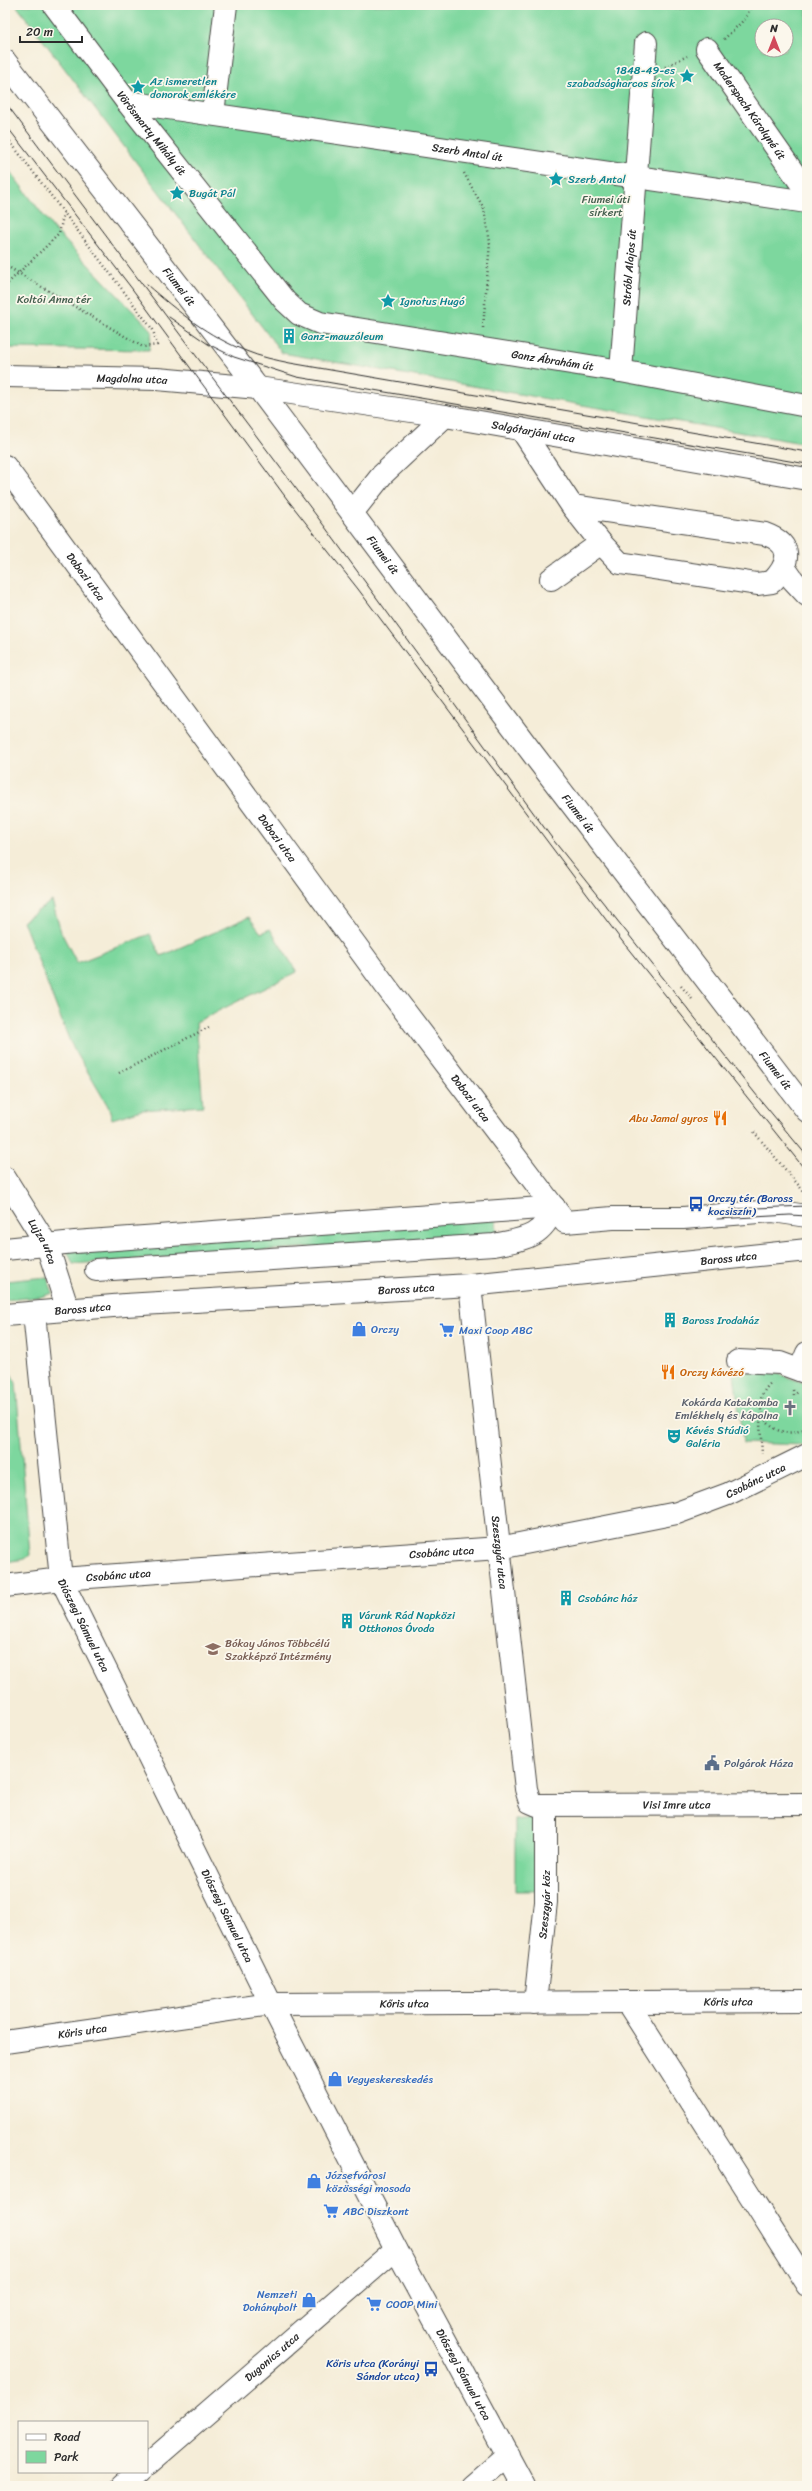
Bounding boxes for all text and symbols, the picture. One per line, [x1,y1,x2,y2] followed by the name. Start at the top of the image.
[20,18,82,44] scale bar
[754,18,794,58] north arrow
[769,19,778,38] text: N
[26,21,53,43] text: 20 m
[708,57,791,164] street label: Maderspach Károlyné út
[566,61,676,93] place label: 1848-49-es szabadságharcos sírok
[678,67,696,85] place icon: 1848-49-es szabadságharcos sírok
[149,72,236,104] place label: Az ismeretlen donorok emlékére
[129,78,147,96] place icon: Az ismeretlen donorok emlékére
[112,87,191,180] street label: Vörösmarty Mihály út
[431,138,504,167] street label: Szerb Antal út
[547,170,565,188] place icon: Szerb Antal
[568,170,627,189] place label: Szerb Antal
[168,184,186,202] place icon: Bugát Pál
[189,184,237,203] place label: Bugát Pál
[582,190,631,222] park label: Fiumei úti sírkert
[617,228,642,306] street label: Stróbl Alajos út
[158,263,201,311] street label: Fiumei út
[17,290,92,309] park label: Koltói Anna tér
[379,292,397,310] place icon: Ignotus Hugó
[399,292,465,311] place label: Ignotus Hugó
[280,327,298,345] building icon: Ganz-mauzóleum
[301,327,383,346] place label: Ganz-mauzóleum
[510,345,595,377] street label: Ganz Ábrahám út
[96,369,169,390] street label: Magdolna utca
[490,415,577,448] street label: Salgótarjáni utca
[362,531,404,579] street label: Fiumei út
[61,548,110,606] street label: Dobozi utca
[557,790,600,838] street label: Fiumei út
[253,810,302,867] street label: Dobozi utca
[754,1047,797,1095] street label: Fiumei út
[446,1070,495,1127] street label: Dobozi utca
[628,1109,709,1128] place label: Abu Jamal gyros
[711,1109,729,1127] restaurant icon: Abu Jamal gyros
[708,1189,793,1221] place label: Orczy tér (Baross kocsiszín)
[687,1195,705,1213] bus stop icon: Orczy tér (Baross kocsiszín)
[23,1215,62,1267] street label: Lujza utca
[699,1246,758,1271] street label: Baross utca
[377,1278,436,1300] street label: Baross utca
[54,1297,112,1321] street label: Baross utca
[661,1311,679,1329] building icon: Baross Irodaház
[682,1311,760,1330] place label: Baross Irodaház
[350,1320,368,1338] shop icon: Orczy
[371,1320,399,1339] place label: Orczy
[438,1321,456,1339] supermarket icon: Maxi Coop ABC
[459,1321,533,1340] place label: Maxi Coop ABC
[659,1363,677,1381] restaurant icon: Orczy kávézó
[680,1363,744,1382] place label: Orczy kávézó
[675,1393,778,1425] place label: Kokárda Katakomba Emlékhely és kápolna
[781,1399,799,1417] church icon: Kokárda Katakomba Emlékhely és kápolna
[686,1421,749,1453] place label: Kévés Stúdió Galéria
[665,1427,683,1445] theatre icon: Kévés Stúdió Galéria
[722,1458,789,1504] street label: Csobánc utca
[486,1515,513,1591] street label: Szeszgyár utca
[409,1541,475,1564] street label: Csobánc utca
[85,1564,152,1587] street label: Csobánc utca
[52,1575,115,1676] street label: Diószegi Sámuel utca
[557,1589,575,1607] building icon: Csobánc ház
[578,1589,639,1608] place label: Csobánc ház
[359,1606,456,1638] place label: Várunk Rád Napközi Otthonos Óvoda
[338,1612,356,1630] building icon: Várunk Rád Napközi Otthonos Óvoda
[225,1634,332,1666] place label: Bókay János Többcélú Szakképző Intézmény
[204,1640,222,1658] school or university icon: Bókay János Többcélú Szakképző Intézmény
[703,1754,721,1772] public building icon: Polgárok Háza
[724,1754,794,1773] place label: Polgárok Háza
[643,1795,711,1815] street label: Visi Imre utca
[196,1866,258,1967] street label: Diószegi Sámuel utca
[533,1869,556,1940] street label: Szeszgyár köz
[704,1992,753,2012] street label: Kőris utca
[380,1994,429,2013] street label: Kőris utca
[57,2019,108,2044] street label: Kőris utca
[326,2070,344,2088] shop icon: Vegyeskereskedés
[347,2070,433,2089] place label: Vegyeskereskedés
[325,2166,411,2198] place label: Józsefvárosi közösségi mosoda
[305,2172,323,2190] shop icon: Józsefvárosi közösségi mosoda
[322,2202,340,2220] supermarket icon: ABC Diszkont
[342,2202,409,2221] place label: ABC Diszkont
[243,2285,298,2317] place label: Nemzeti Dohánybolt
[300,2291,318,2309] shop icon: Nemzeti Dohánybolt
[365,2295,383,2313] supermarket icon: COOP Mini
[386,2295,438,2314] place label: COOP Mini
[431,2325,496,2425] street label: Diószegi Sámuel utca
[240,2328,304,2387] street label: Dugonics utca
[326,2354,420,2386] place label: Kőris utca (Korányi Sándor utca)
[422,2360,440,2378] bus stop icon: Kőris utca (Korányi Sándor utca)
[18,2421,148,2473] legend
[54,2426,81,2448] text: Road
[54,2446,79,2468] text: Park

